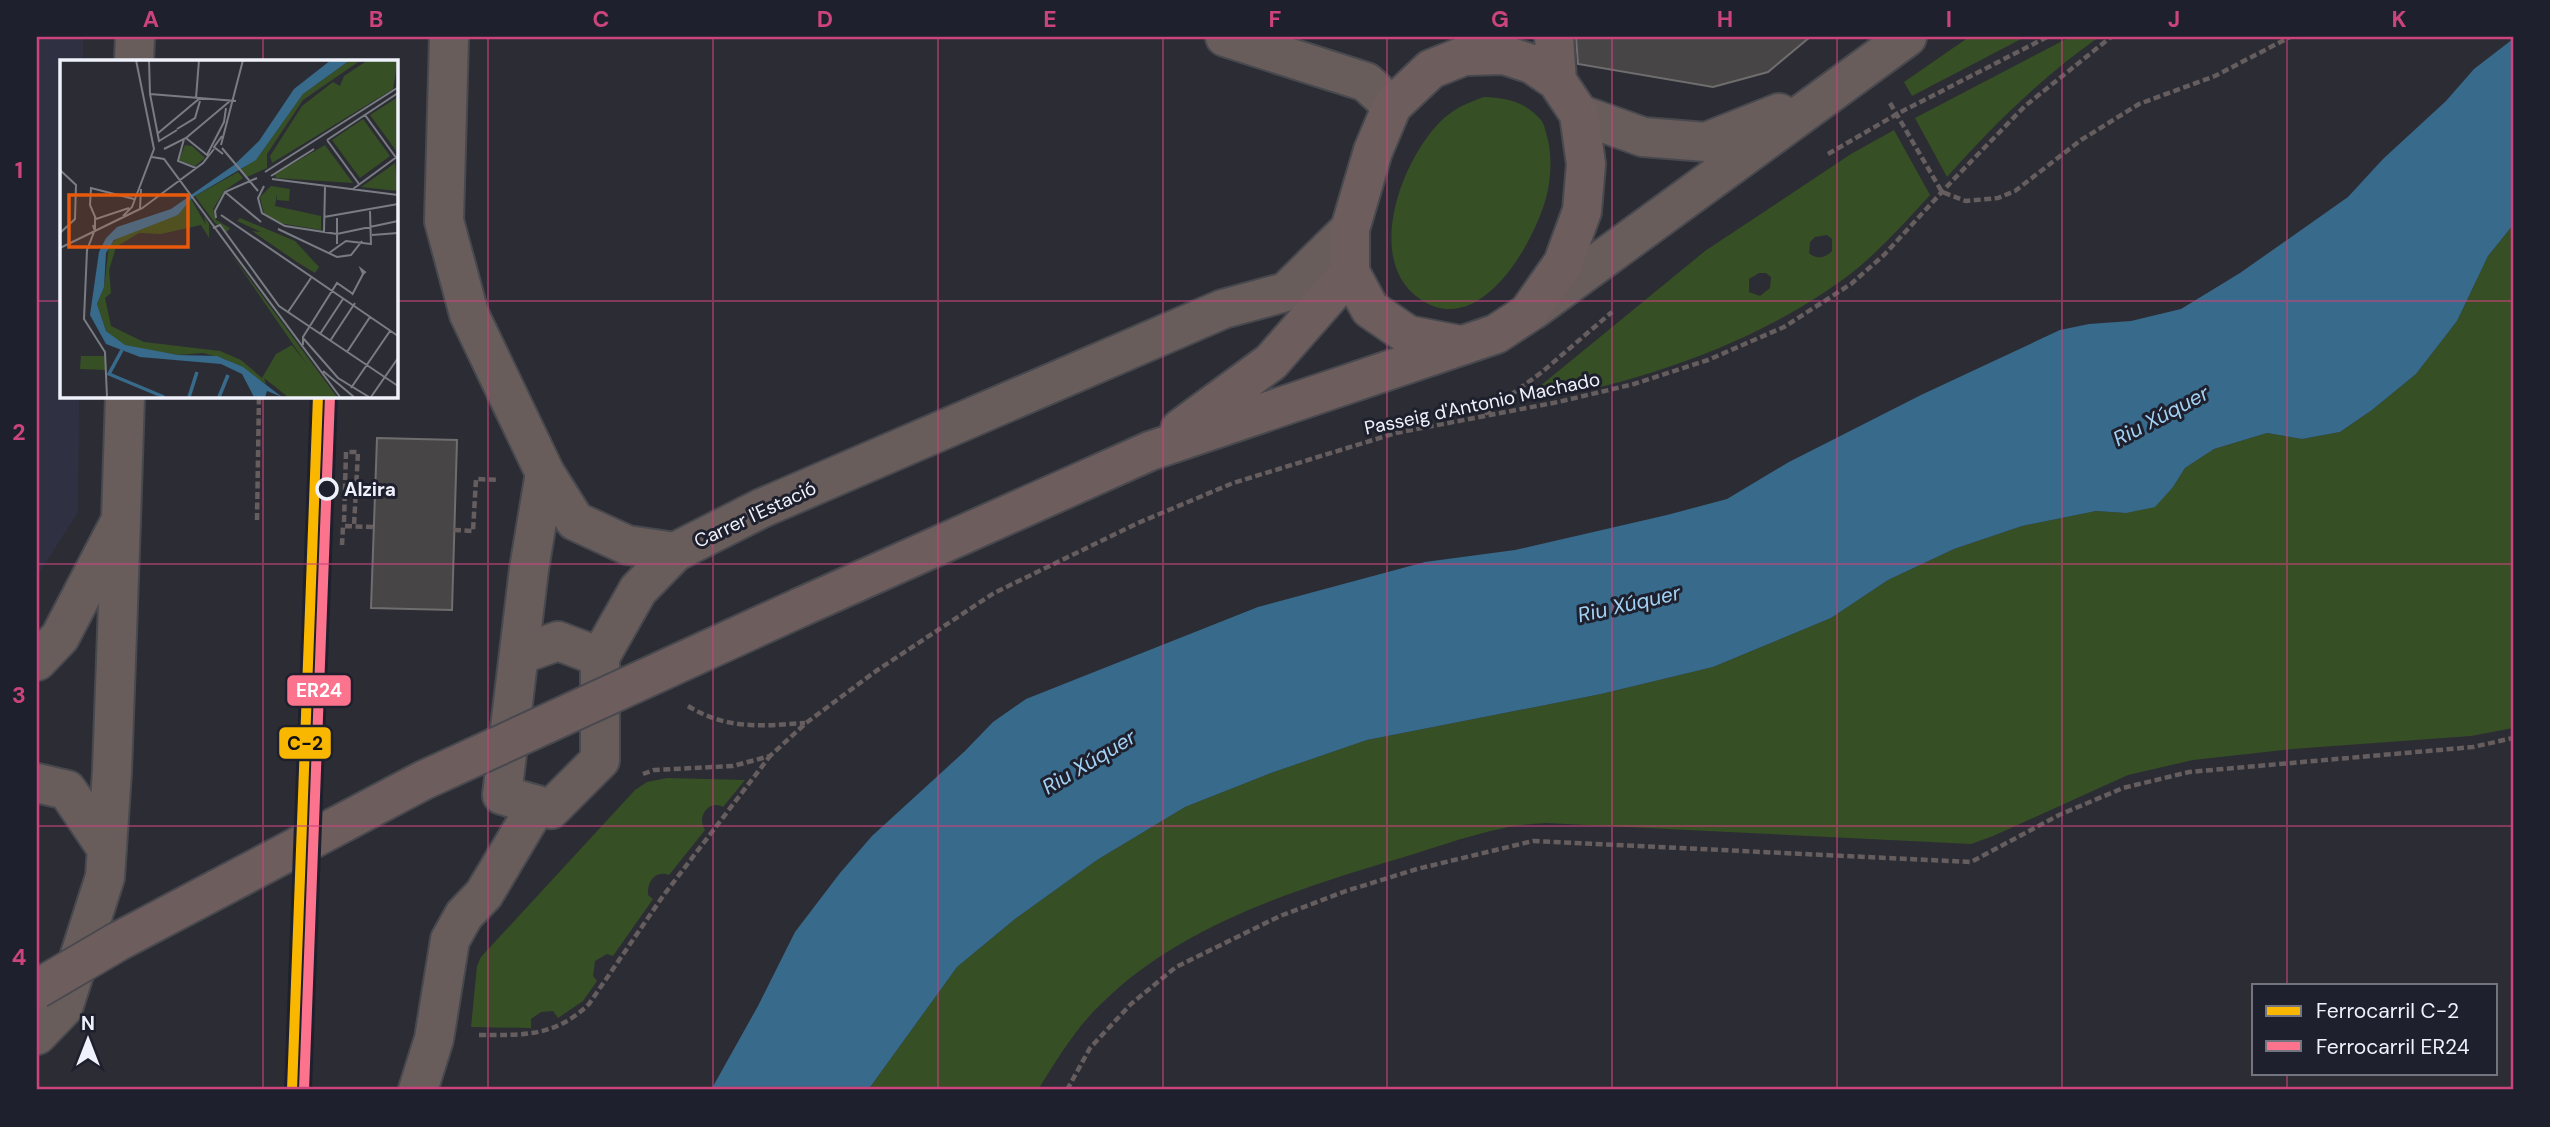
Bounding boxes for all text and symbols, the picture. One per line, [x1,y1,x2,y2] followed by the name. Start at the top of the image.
[143,4,159,34] text: A
[369,4,383,34] text: B
[593,4,609,34] text: C
[817,4,833,34] text: D
[1043,4,1057,34] text: E
[1269,4,1282,34] text: F
[1491,4,1509,34] text: G
[1717,4,1733,34] text: H
[1946,4,1952,34] text: I
[2168,4,2180,34] text: J
[2391,4,2407,34] text: K
[60,60,397,397] inset map
[15,155,23,185] text: 1
[1362,366,1602,441] street label: Passeig d'Antonio Machado
[2108,378,2215,453] water label: Riu Xúquer
[12,417,26,447] text: 2
[690,475,820,554] street label: Carrer l'Estació
[344,477,396,502] place label: Alzira
[316,478,338,500] marker: Alzira
[1575,578,1684,629] water label: Riu Xúquer
[286,674,352,707] line badge: ER24
[296,678,342,703] text: ER24
[12,680,26,710] text: 3
[1037,722,1142,801] water label: Riu Xúquer
[278,726,332,760] line badge: C-2
[287,731,323,756] text: C-2
[12,942,27,972] text: 4
[2252,984,2498,1074] legend
[2316,997,2459,1025] text: Ferrocarril C-2
[52,1004,122,1074] north arrow
[81,1011,95,1036] text: N
[2316,1033,2470,1061] text: Ferrocarril ER24

